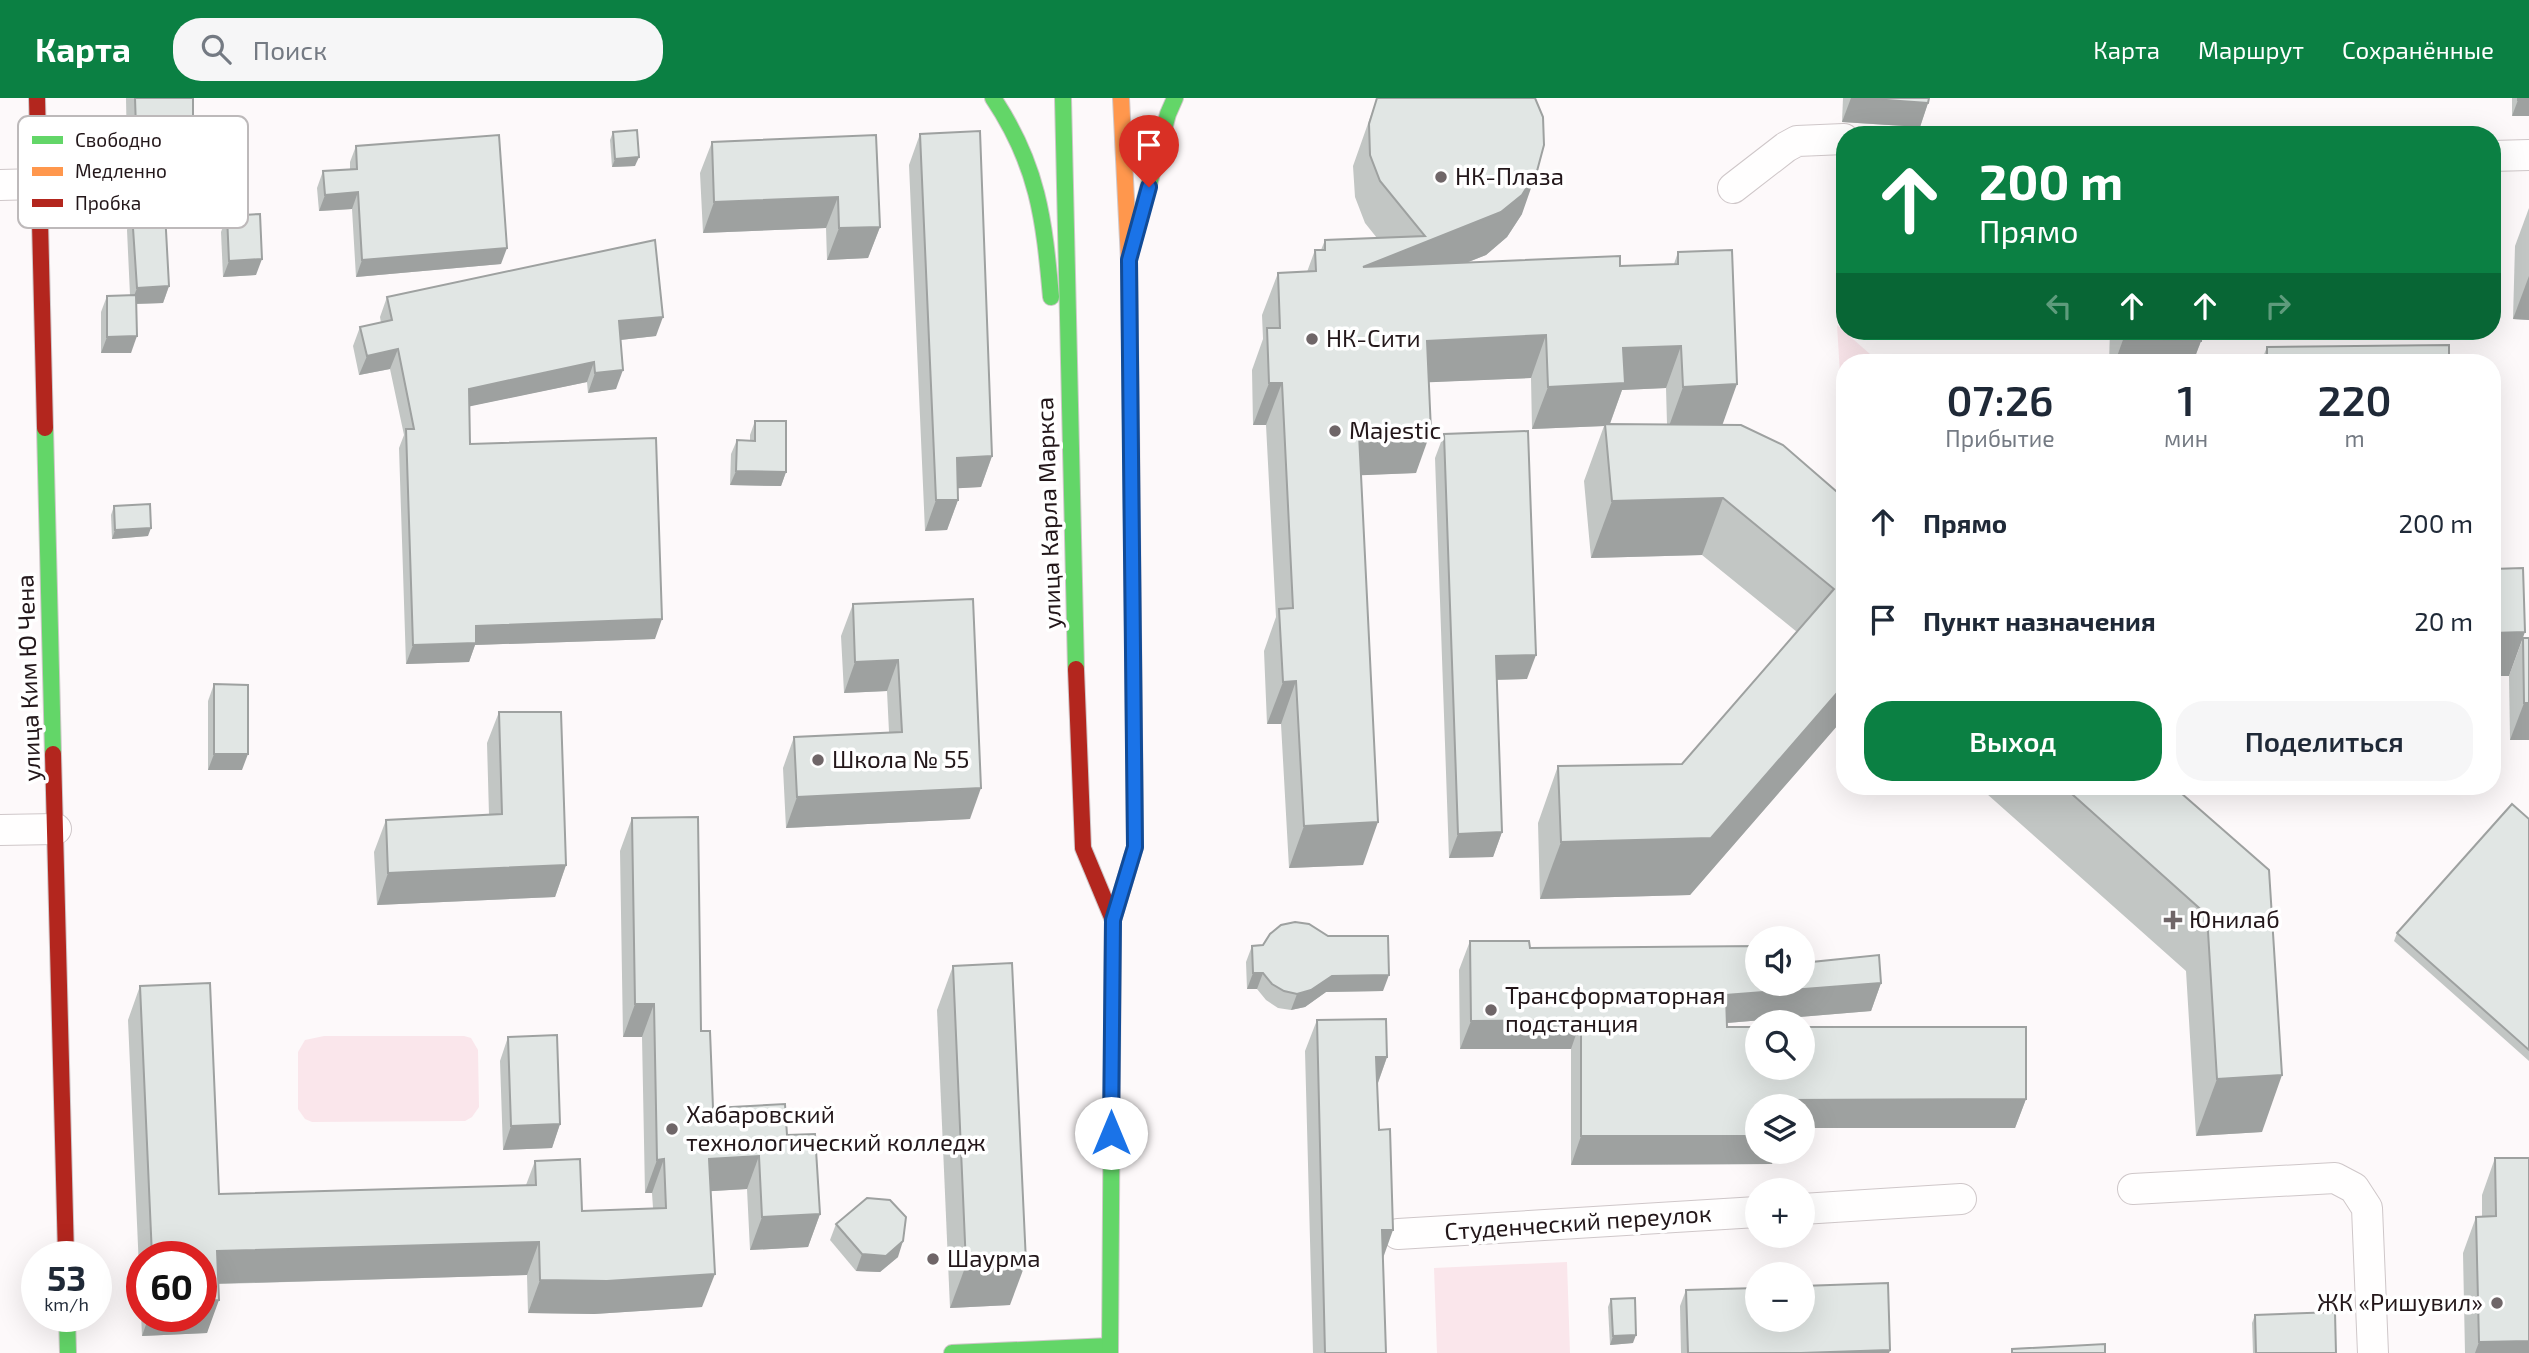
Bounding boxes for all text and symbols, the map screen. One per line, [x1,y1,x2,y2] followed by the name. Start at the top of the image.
[173,18,663,81] search box
[35,29,131,69] text: Карта
[197,30,235,68] icon: search
[253,34,327,65] text: Поиск
[2093,35,2160,64] text: Карта
[2198,35,2304,64] text: Маршрут
[2342,35,2494,64] text: Сохранённые
[1119,115,1179,187] pin
[18,116,248,228] legend
[1130,126,1168,164] icon: arrive
[75,128,162,151] text: Свободно
[1979,151,2123,210] text: 200 m
[1864,154,1955,245] icon: ahead
[75,159,167,182] text: Медленно
[1455,161,1564,190] place label: НК-Плаза
[1433,169,1449,185] marker: НК-Плаза
[75,191,141,214] text: Пробка
[1979,211,2079,249] text: Прямо
[2040,287,2078,325] icon: left
[2113,287,2151,325] icon: ahead
[2186,287,2224,325] icon: ahead
[2259,287,2297,325] icon: right
[1326,323,1421,352] place label: НК-Сити
[1304,331,1320,347] marker: НК-Сити
[1947,374,2053,424] text: 07:26
[2177,374,2195,424] text: 1
[2317,374,2392,424] text: 220
[1029,396,1067,630] street label: улица Карла Маркса
[1349,415,1441,444] place label: Majestic
[1327,423,1343,439] marker: Majestic
[1945,424,2055,452] text: Прибытие
[2164,424,2208,452] text: мин
[2344,424,2365,452] text: m
[1864,503,1902,541] icon: ahead
[1923,507,2007,538] text: Прямо
[2398,507,2473,538] text: 200 m
[9,574,47,782] street label: улица Ким Ю Чена
[1864,601,1902,639] icon: arrive
[1923,605,2156,636] text: Пункт назначения
[2414,605,2473,636] text: 20 m
[1864,701,2162,781] button: Выход
[2176,701,2473,781] button: Поделиться
[832,744,969,773] place label: Школа № 55
[810,752,826,768] marker: Школа № 55
[2189,904,2280,933] place label: Юнилаб
[2163,910,2183,930] marker: Юнилаб
[1745,926,1815,1332] map controls
[1745,926,1815,996] button: sound
[1505,980,1726,1037] place label: Трансформаторная подстанция
[1483,1002,1499,1018] marker: Трансформаторная подстанция
[1745,1010,1815,1080] button: search
[1745,1094,1815,1164] button: layers
[1074,1096,1148,1170] position arrow
[686,1099,986,1156] place label: Хабаровский технологический колледж
[664,1121,680,1137] marker: Хабаровский технологический колледж
[1745,1178,1815,1248] button: +
[1443,1198,1713,1246] street label: Студенческий переулок
[126,1241,217,1332] speed limit sign: 60
[947,1243,1041,1273] place label: Шаурма
[925,1251,941,1267] marker: Шаурма
[47,1256,86,1298] text: 53
[1745,1262,1815,1332] button: −
[2317,1287,2483,1317] place label: ЖК «Ришувил»
[44,1293,89,1315] text: km/h
[2489,1295,2505,1311] marker: ЖК «Ришувил»

